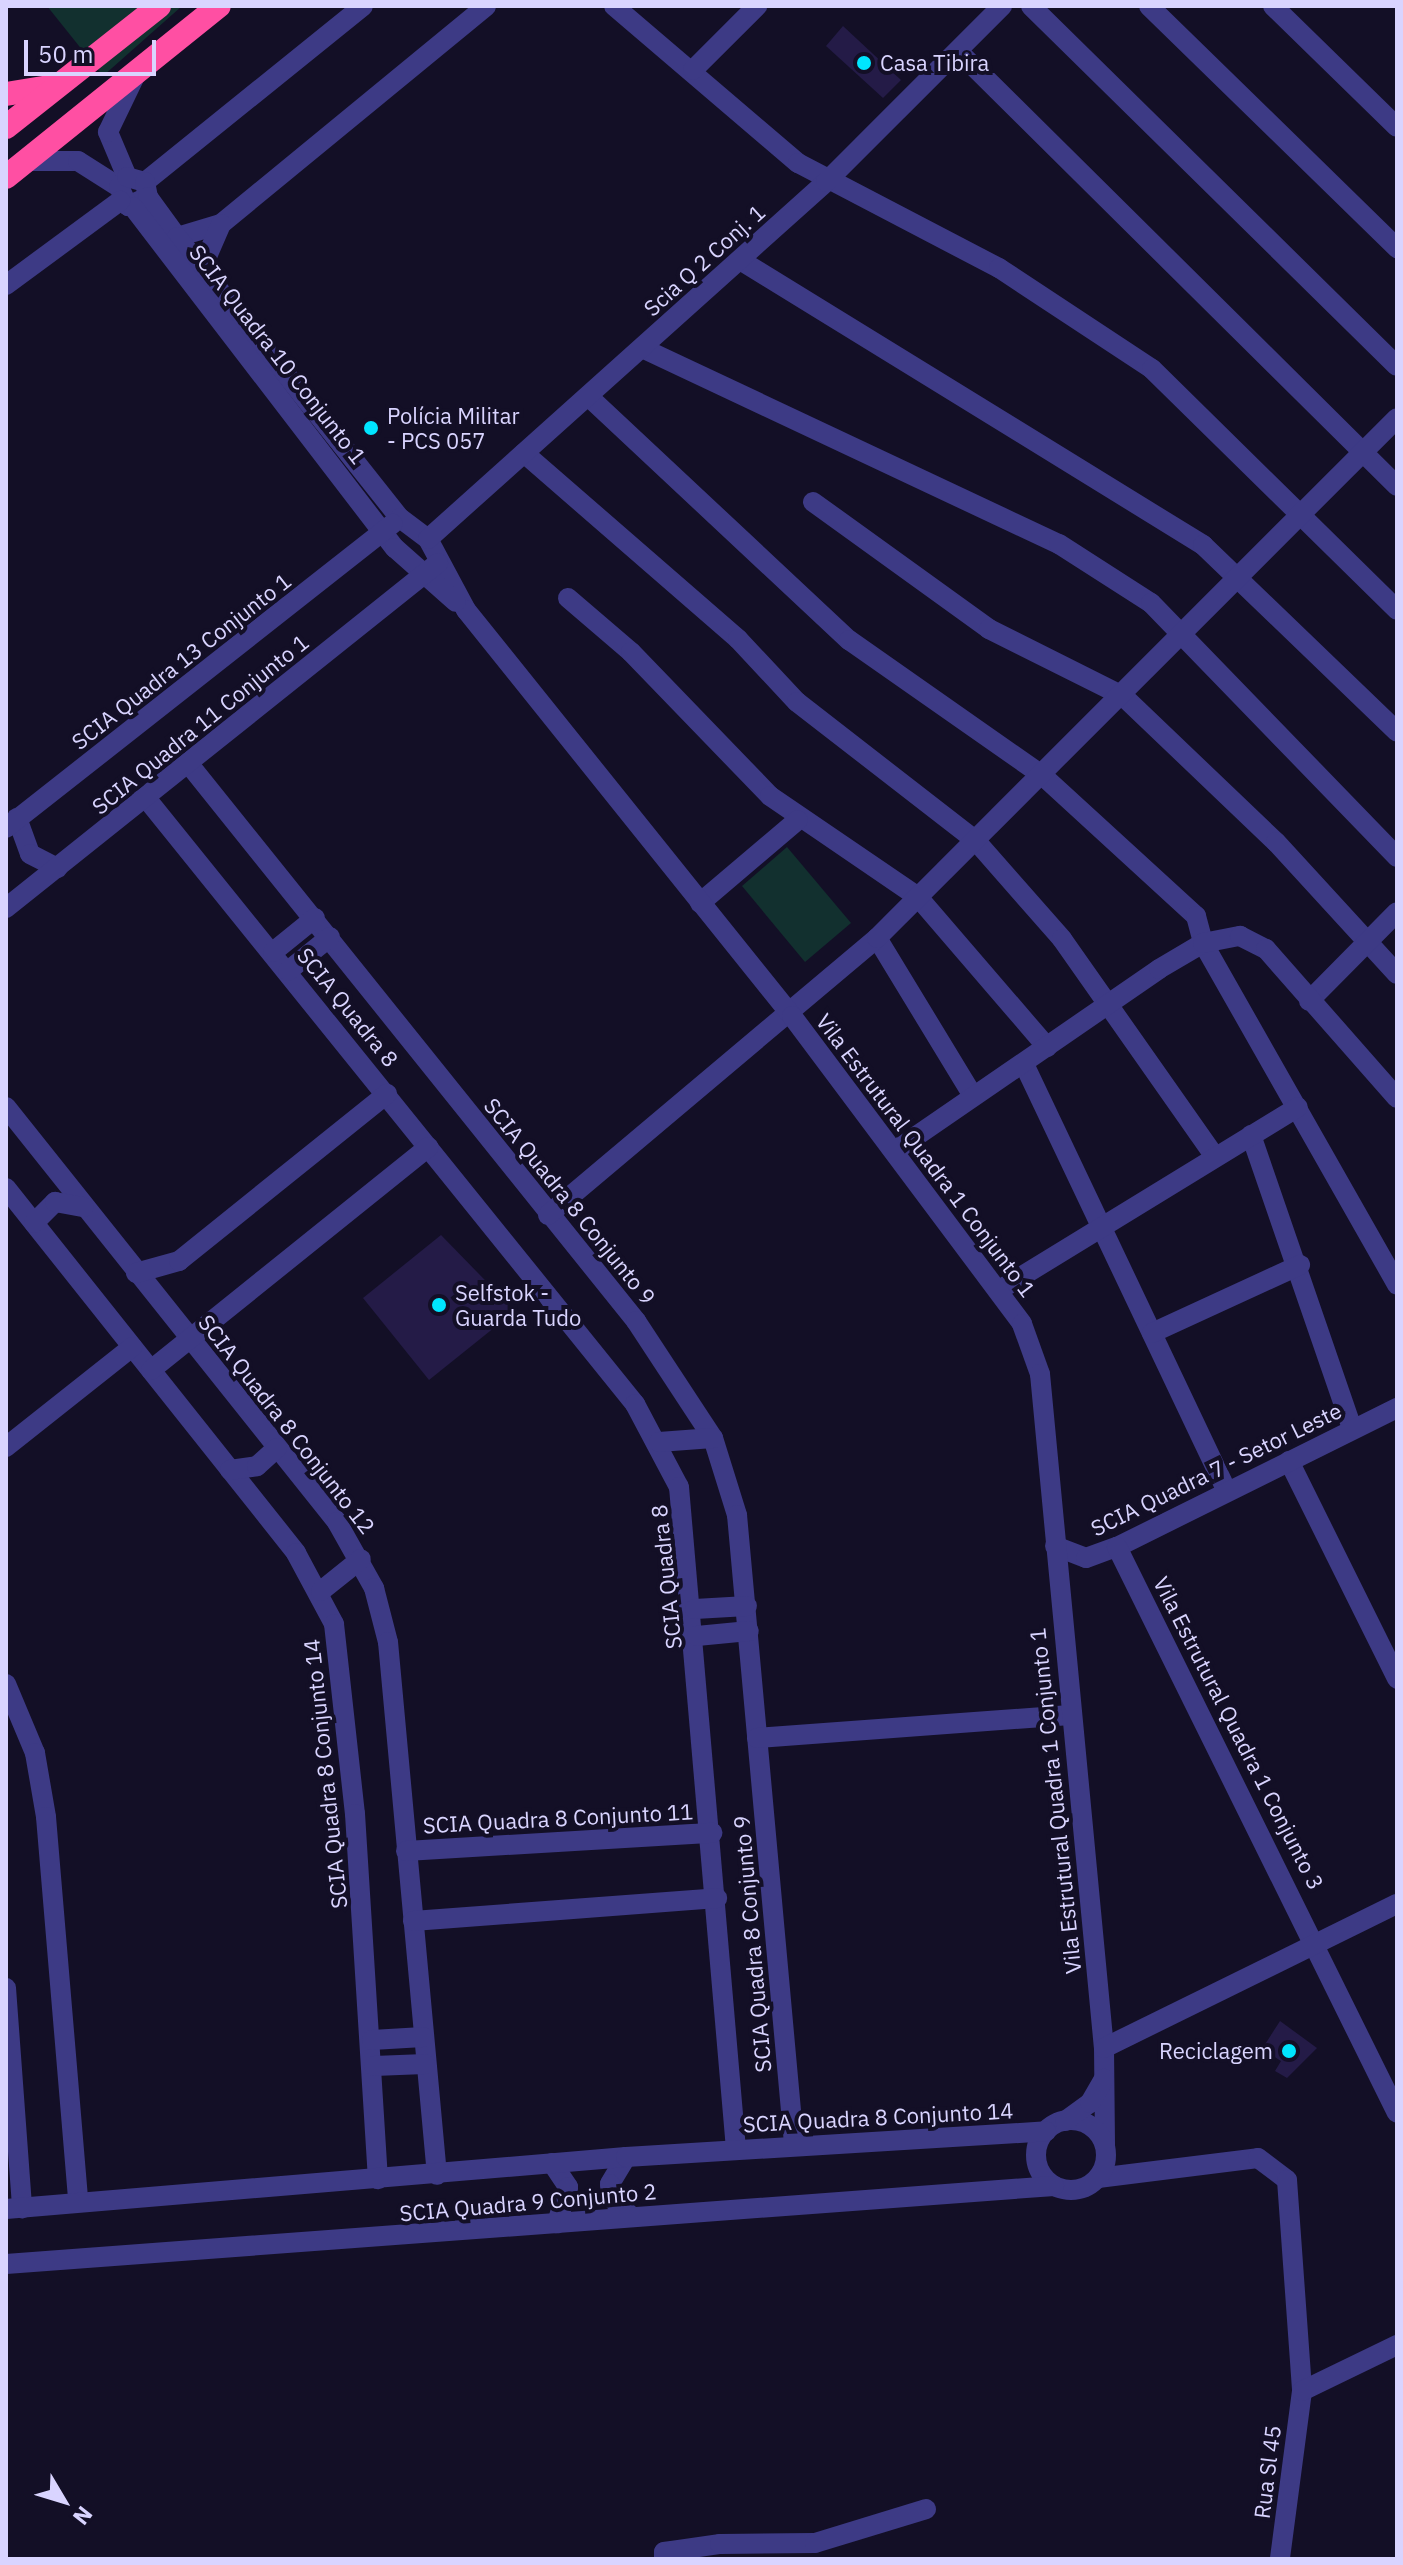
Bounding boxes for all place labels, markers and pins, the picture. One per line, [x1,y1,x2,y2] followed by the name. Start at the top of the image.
[880,50,989,76] place label: Casa Tibira
[855,54,873,72] marker: Casa Tibira
[387,402,520,454] place label: Polícia Militar - PCS 057
[362,419,380,437] marker: Polícia Militar - PCS 057
[455,1279,581,1330] place label: Selfstok - Guarda Tudo
[430,1296,448,1314] marker: Selfstok - Guarda Tudo
[1159,2038,1273,2064] place label: Reciclagem
[1280,2042,1298,2060] marker: Reciclagem

